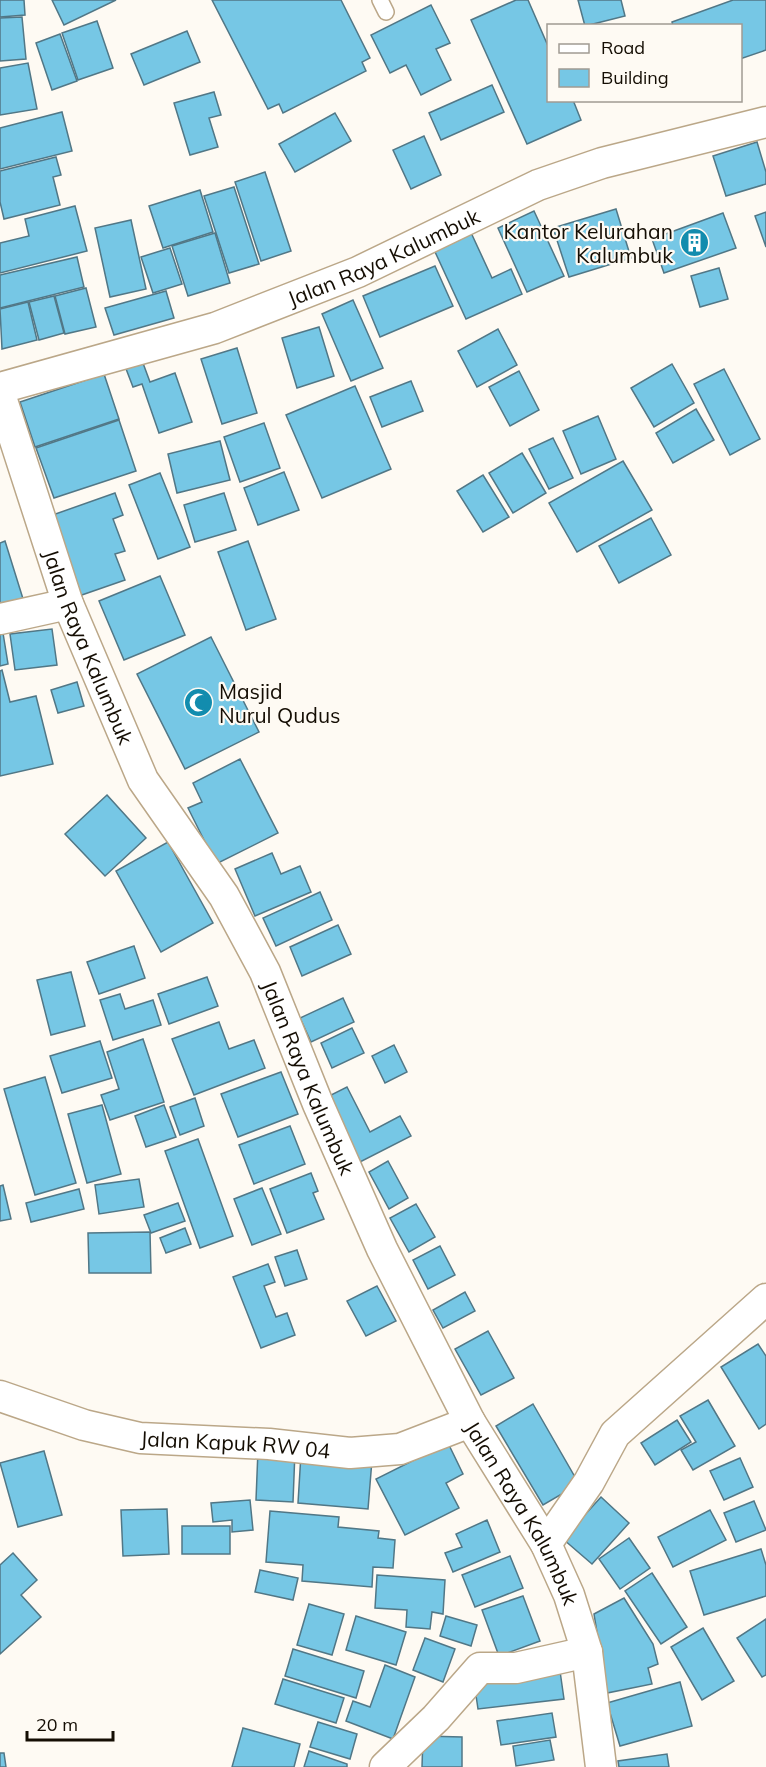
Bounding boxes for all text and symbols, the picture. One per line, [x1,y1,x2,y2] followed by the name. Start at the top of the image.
[547,24,742,102] legend
[601,36,645,59] text: Road
[601,66,669,89] text: Building
[284,202,484,311] street label: Jalan Raya Kalumbuk
[503,218,673,268] place label: Kantor Kelurahan Kalumbuk
[678,227,710,259] building icon: Kantor Kelurahan Kalumbuk
[38,546,139,748] street label: Jalan Raya Kalumbuk
[219,678,341,728] place label: Masjid Nurul Qudus
[182,687,214,719] mosque icon: Masjid Nurul Qudus
[257,977,361,1179] street label: Jalan Raya Kalumbuk
[460,1416,584,1608] street label: Jalan Raya Kalumbuk
[140,1425,332,1464] street label: Jalan Kapuk RW 04
[27,1704,112,1742] scale bar
[36,1713,78,1736] text: 20 m

